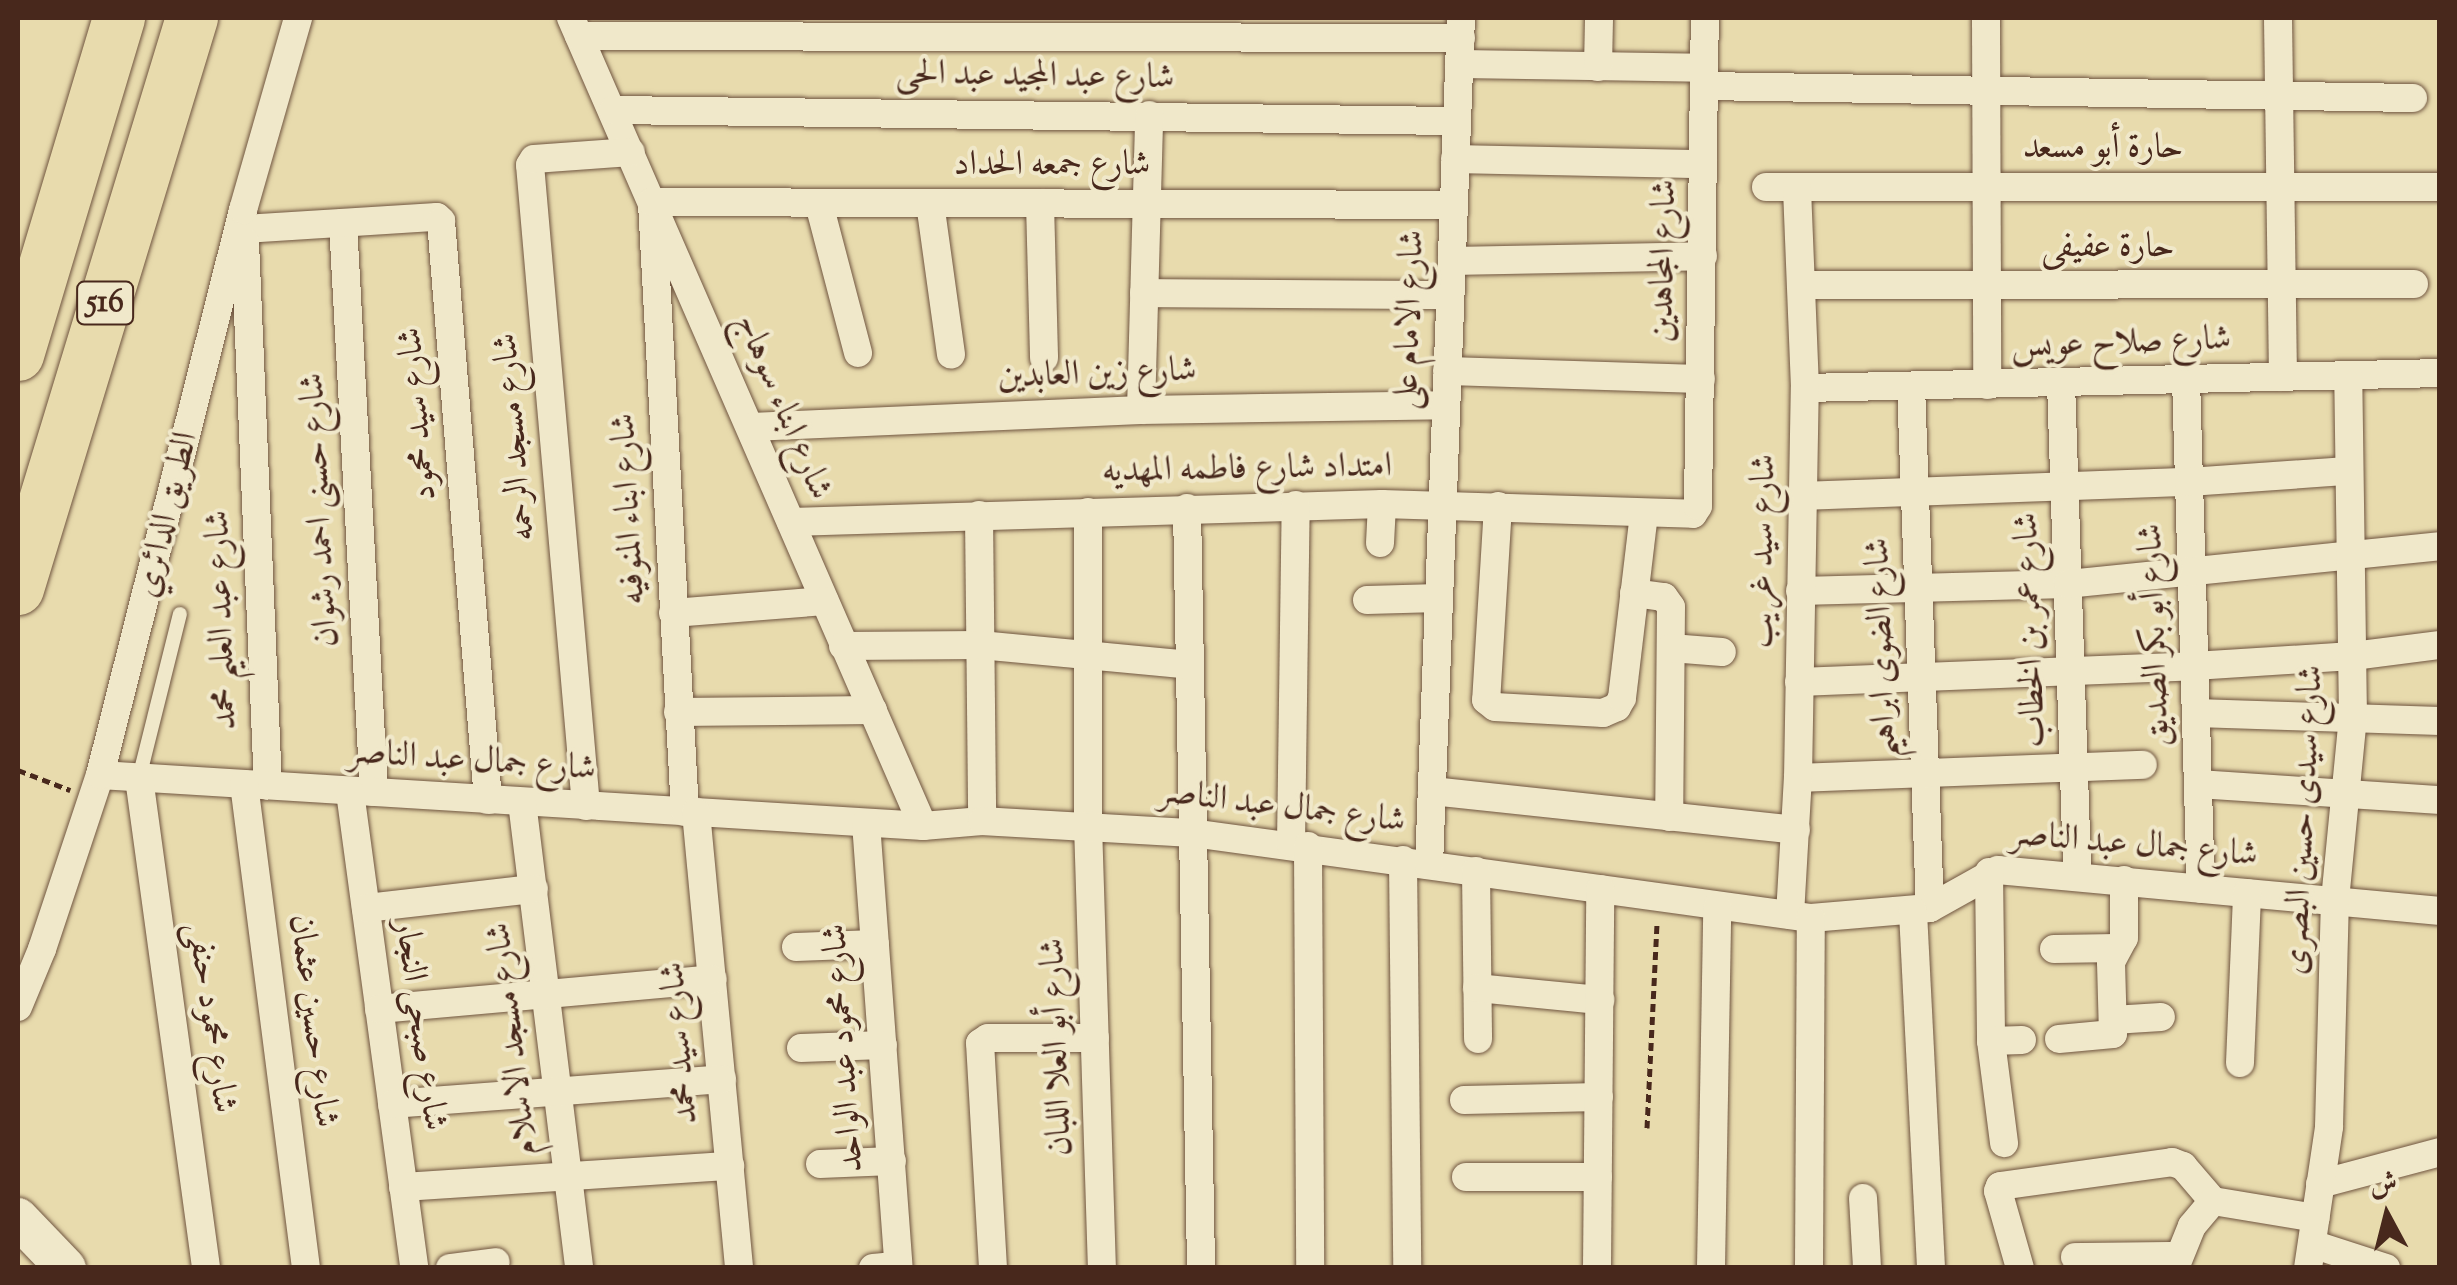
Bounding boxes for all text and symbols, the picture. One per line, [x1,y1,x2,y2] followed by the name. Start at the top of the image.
[895,54,1175,100] street label: شارع عبد المجيد عبد الحى
[2023,128,2183,170] street label: حارة أبو مسعد
[954,145,1150,187] street label: شارع جمعه الحداد
[1643,179,1687,343] street label: شارع المجاهدين
[2041,227,2175,269] street label: حارة عفيفى
[1387,229,1435,411] street label: شارع الامام على
[75,276,135,330] road number: 516
[724,308,840,506] street label: شارع ابناء سوهاج
[2010,319,2232,369] street label: شارع صلاح عويس
[390,326,448,502] street label: شارع سيد محمود
[486,331,546,543] street label: شارع مسجد الرحمه
[997,351,1197,399] street label: شارع زين العابدين
[293,372,349,648] street label: شارع حسنى احمد رشوان
[604,412,656,606] street label: شارع ابناء المنوفيه
[127,428,209,602] street label: الطريق الدائري
[1101,446,1393,494] street label: امتداد شارع فاطمه المهديه
[1741,454,1787,648] street label: شارع سيد غريب
[198,509,248,731] street label: شارع عبد العليم محمد
[2007,512,2057,748] street label: شارع عمر بن الخطاب
[2131,523,2181,747] street label: شارع أبو بكر الصديق
[1858,537,1908,759] street label: شارع الضوى ابراهيم
[2276,664,2334,976] street label: شارع سيدى حسين البصرى
[347,732,597,792] street label: شارع جمال عبد الناصر
[1156,772,1408,844] street label: شارع جمال عبد الناصر
[2009,814,2259,878] street label: شارع جمال عبد الناصر
[278,912,346,1130] street label: شارع حسين عثمان
[383,916,455,1134] street label: شارع صبحى النجار
[176,920,244,1116] street label: شارع محمود حنفى
[479,920,549,1158] street label: شارع مسجد الاسلام
[815,922,875,1174] street label: شارع محمود عبد الواحد
[1033,937,1083,1157] street label: شارع أبو العلا اللبان
[653,960,709,1126] street label: شارع سيد محمد
[2367,1164,2400,1207] text: ش
[2337,1165,2437,1265] north arrow

